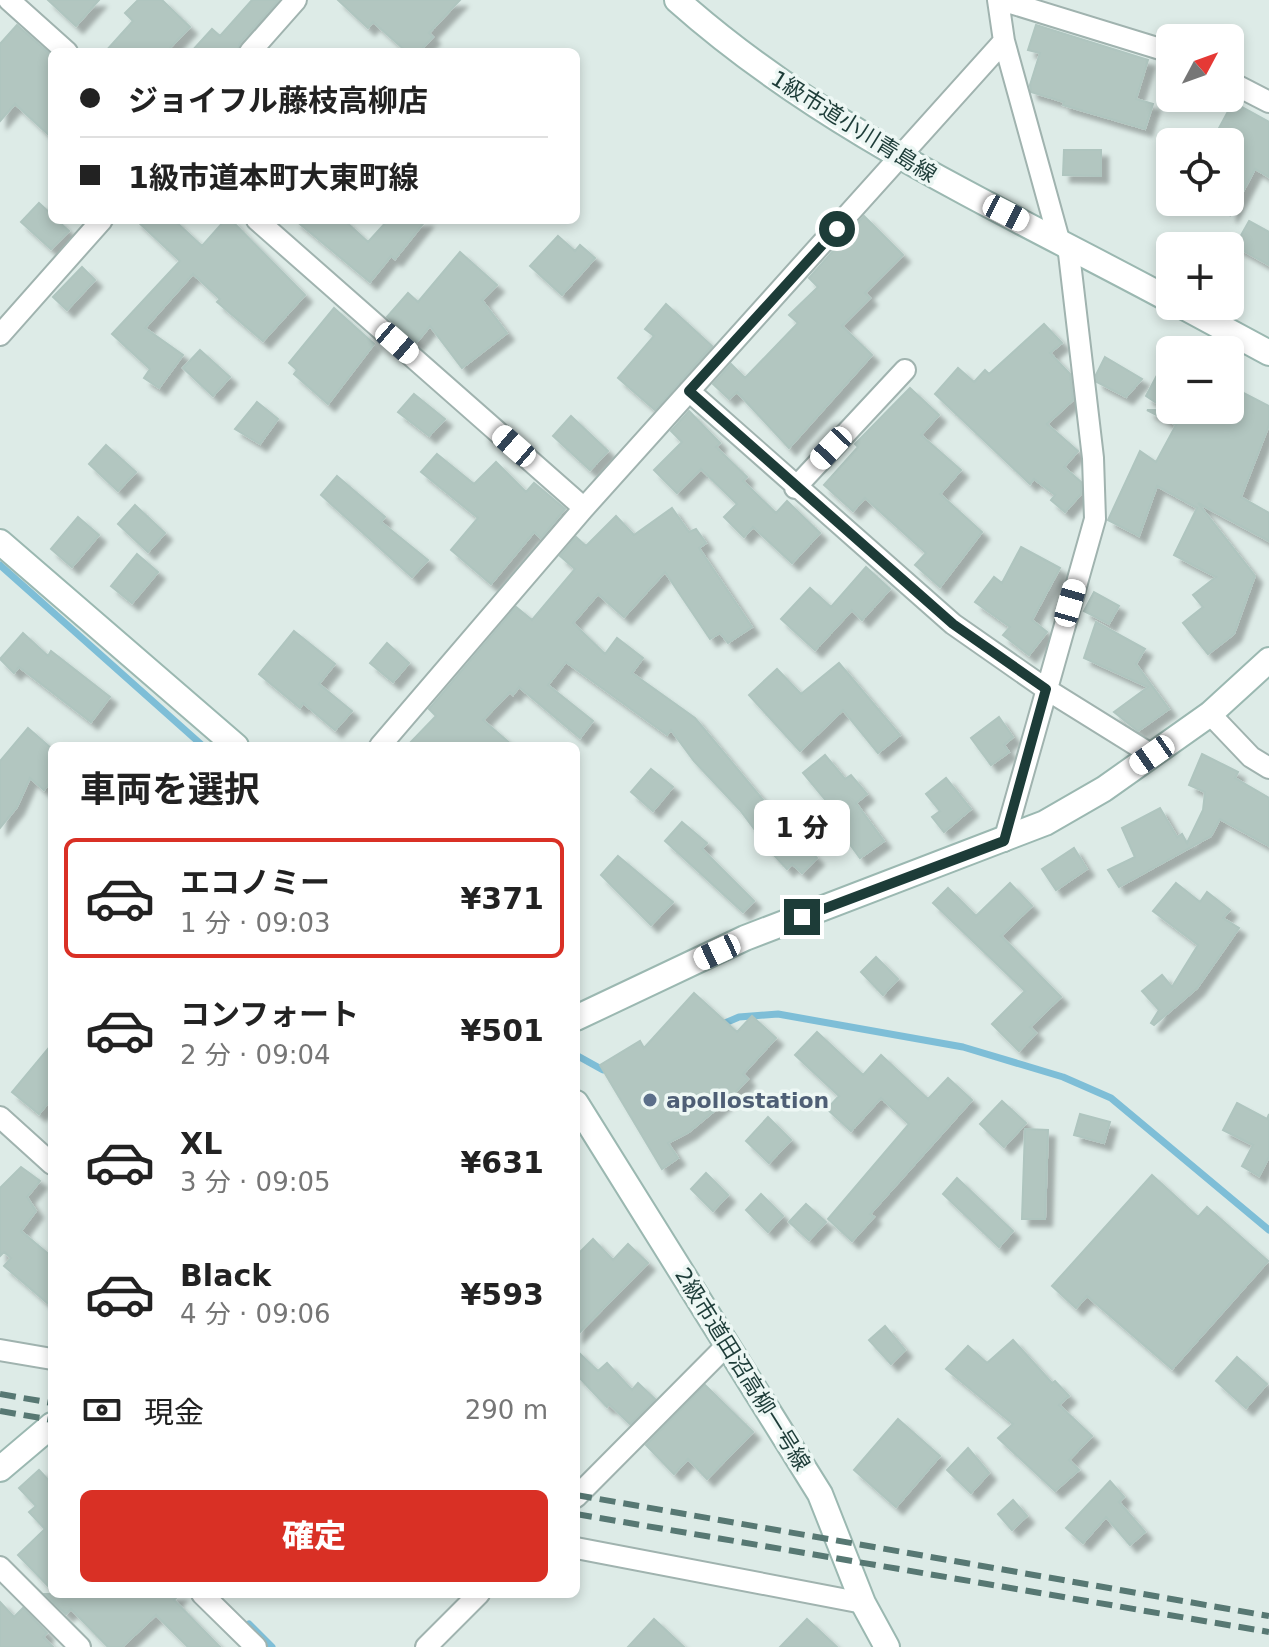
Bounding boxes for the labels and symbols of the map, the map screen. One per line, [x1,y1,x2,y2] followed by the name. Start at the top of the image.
[1156,24,1244,112] north arrow
[767,65,941,187] street label: 1級市道小川青島線
[979,191,1033,235] car
[819,211,855,247] route start
[371,318,423,368] car
[488,421,540,471] car
[806,422,856,474] car
[1052,577,1088,629] car
[1125,731,1179,779] car
[754,801,850,857] callout: 1 分
[784,899,820,935] route end
[690,931,744,973] car
[666,1088,829,1113] place label: apollostation
[641,1091,659,1109] marker: apollostation
[670,1263,815,1475] street label: 2級市道田沼高柳一号線

